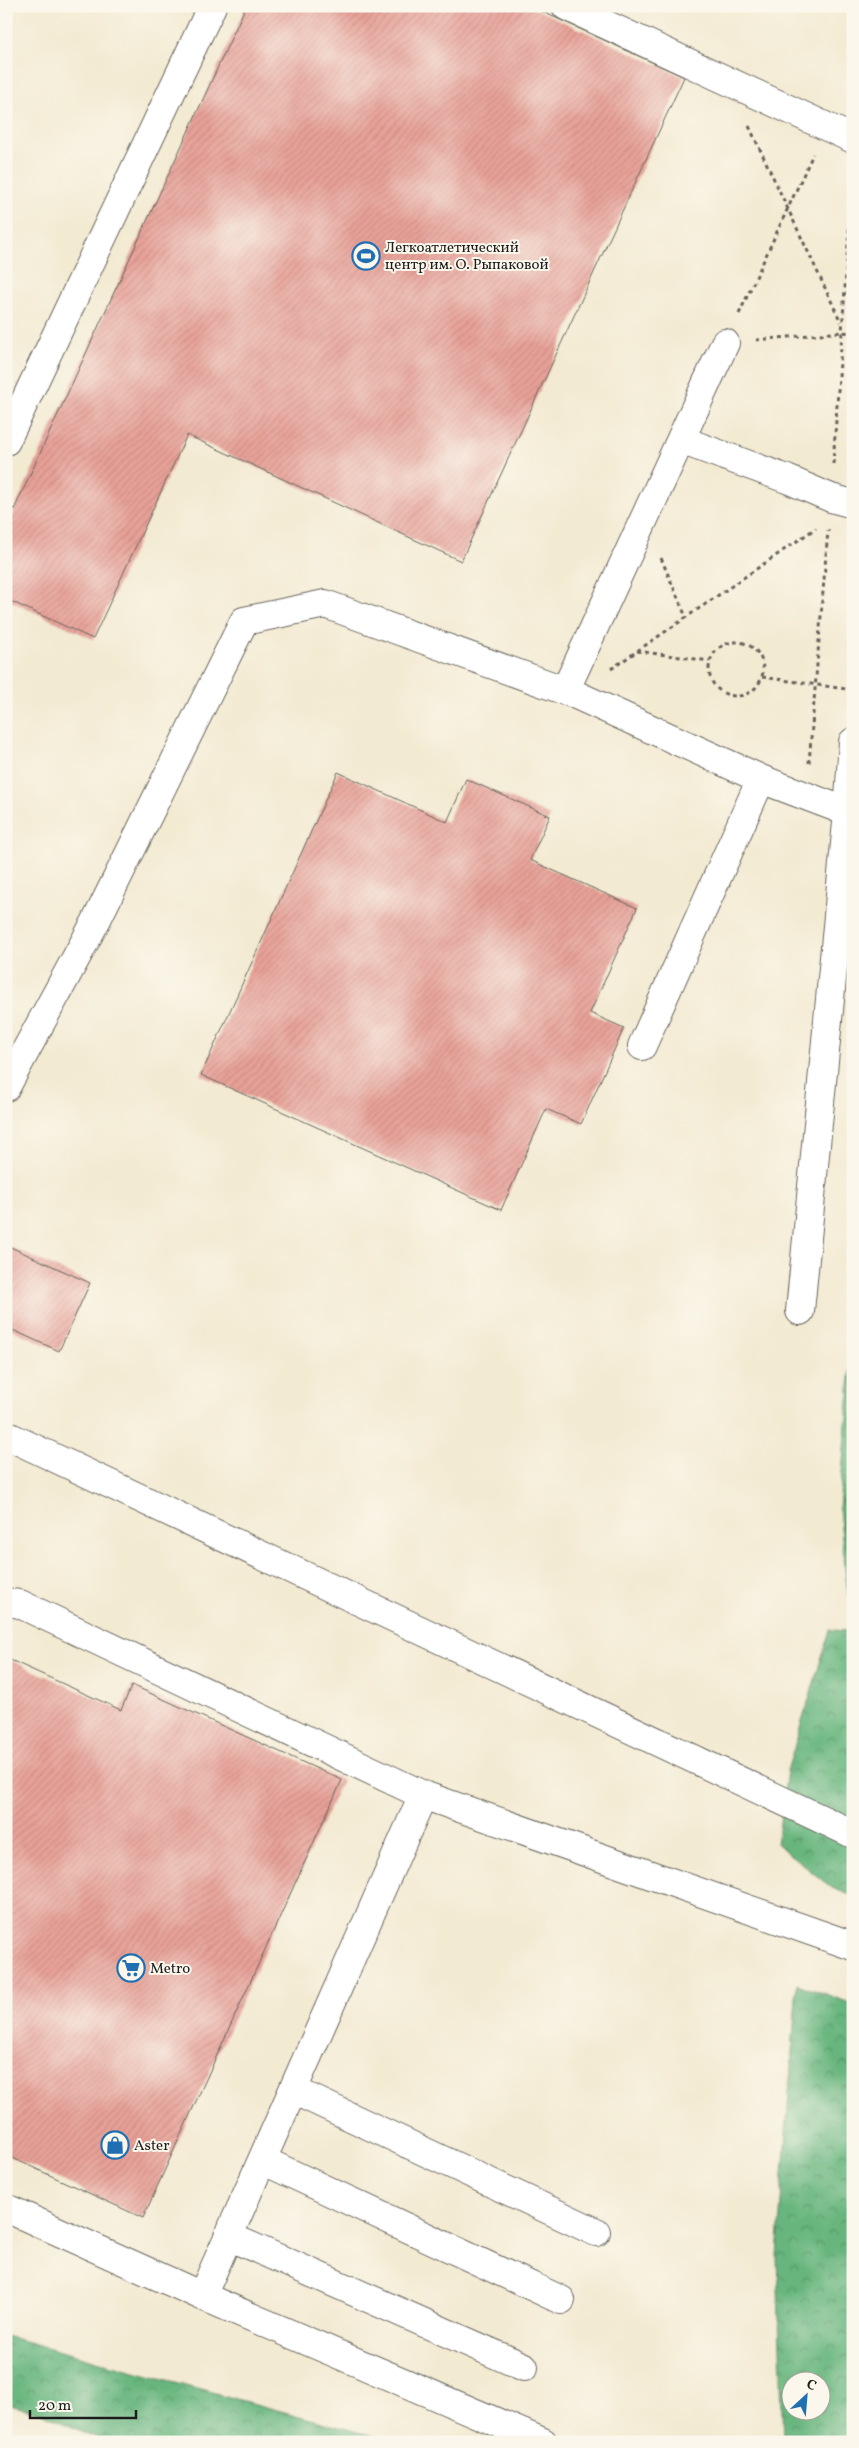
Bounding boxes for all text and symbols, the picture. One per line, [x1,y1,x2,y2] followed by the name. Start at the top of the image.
[385,238,549,276] place label: Легкоатлетический центр им. О. Рыпаковой
[351,241,381,271] sports icon: Легкоатлетический центр им. О. Рыпаковой
[116,1953,146,1983] supermarket icon: Metro
[150,1959,190,1980] place label: Metro
[100,2130,130,2160] shop icon: Aster
[134,2136,170,2157] place label: Aster
[782,2370,832,2420] north arrow
[803,2375,819,2396] text: С
[30,2388,136,2420] scale bar
[38,2396,71,2417] text: 20 m

